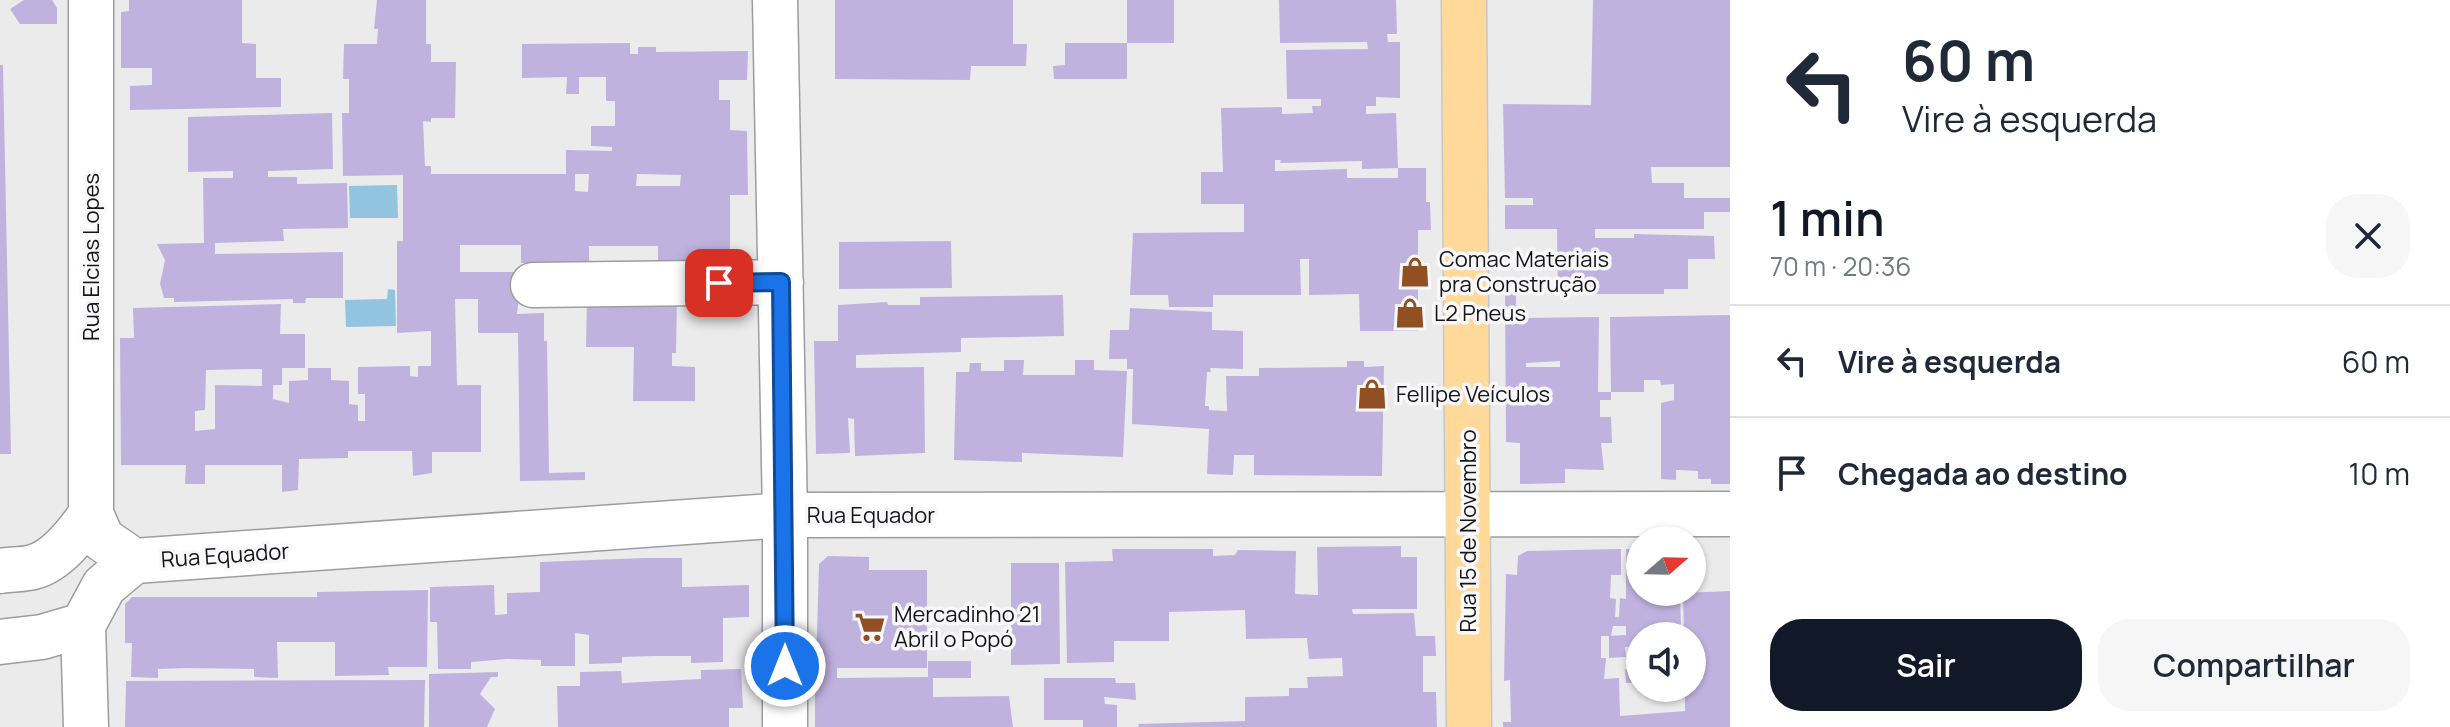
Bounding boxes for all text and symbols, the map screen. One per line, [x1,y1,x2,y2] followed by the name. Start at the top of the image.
[1902,21,2035,98] text: 60 m
[1770,32,1874,136] icon: left
[1902,94,2157,143] text: Vire à esquerda
[76,173,106,341] street label: Rua Elcias Lopes
[1770,185,1884,250] text: 1 min
[2326,194,2410,278] button: close
[1439,244,1609,299] place label: Comac Materiais pra Construção
[1770,248,1911,284] text: 70 m · 20:36
[685,249,753,317] pin
[1398,255,1432,289] shop icon: Comac Materiais pra Construção
[697,261,741,305] icon: arrive
[1393,296,1427,330] shop icon: L2 Pneus
[1434,298,1526,328] place label: L2 Pneus
[1770,339,1814,383] icon: left
[1838,341,2061,382] text: Vire à esquerda
[2342,341,2410,382] text: 60 m
[1355,377,1389,411] shop icon: Fellipe Veículos
[1396,379,1550,409] place label: Fellipe Veículos
[1453,430,1483,632] street label: Rua 15 de Novembro
[1770,451,1814,495] icon: arrive
[1838,453,2128,494] text: Chegada ao destino
[2349,453,2410,494] text: 10 m
[807,500,935,530] street label: Rua Equador
[1626,526,1706,606] north arrow
[1626,526,1706,702] map controls
[160,536,290,574] street label: Rua Equador
[894,599,1040,654] place label: Mercadinho 21 Abril o Popó
[853,610,887,644] supermarket icon: Mercadinho 21 Abril o Popó
[1770,619,2082,711] button: Sair
[2098,619,2410,711] button: Compartilhar
[1626,622,1706,702] button: sound
[743,624,827,708] position arrow

